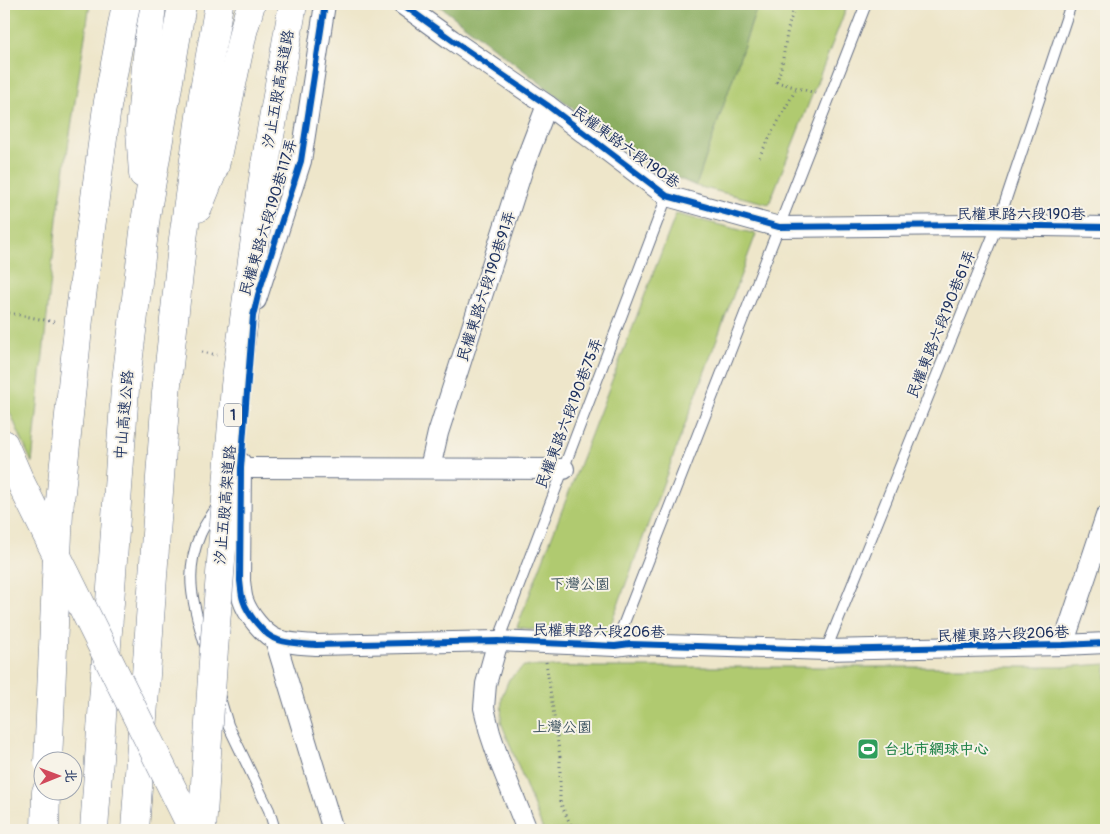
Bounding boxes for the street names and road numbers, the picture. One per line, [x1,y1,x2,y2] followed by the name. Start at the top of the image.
[259,28,298,150] street label: 汐止五股高架道路
[568,102,683,193] street label: 民權東路六段190巷
[235,136,301,298] street label: 民權東路六段190巷117弄
[957,205,1085,224] street label: 民權東路六段190巷
[453,208,520,364] street label: 民權東路六段190巷91弄
[903,247,980,401] street label: 民權東路六段190巷61弄
[532,335,607,491] street label: 民權東路六段190巷75弄
[111,369,138,461] street label: 中山高速公路
[224,404,242,426] road number: 1
[211,444,240,566] street label: 汐止五股高架道路
[533,621,665,642] street label: 民權東路六段206巷
[937,623,1069,646] street label: 民權東路六段206巷

